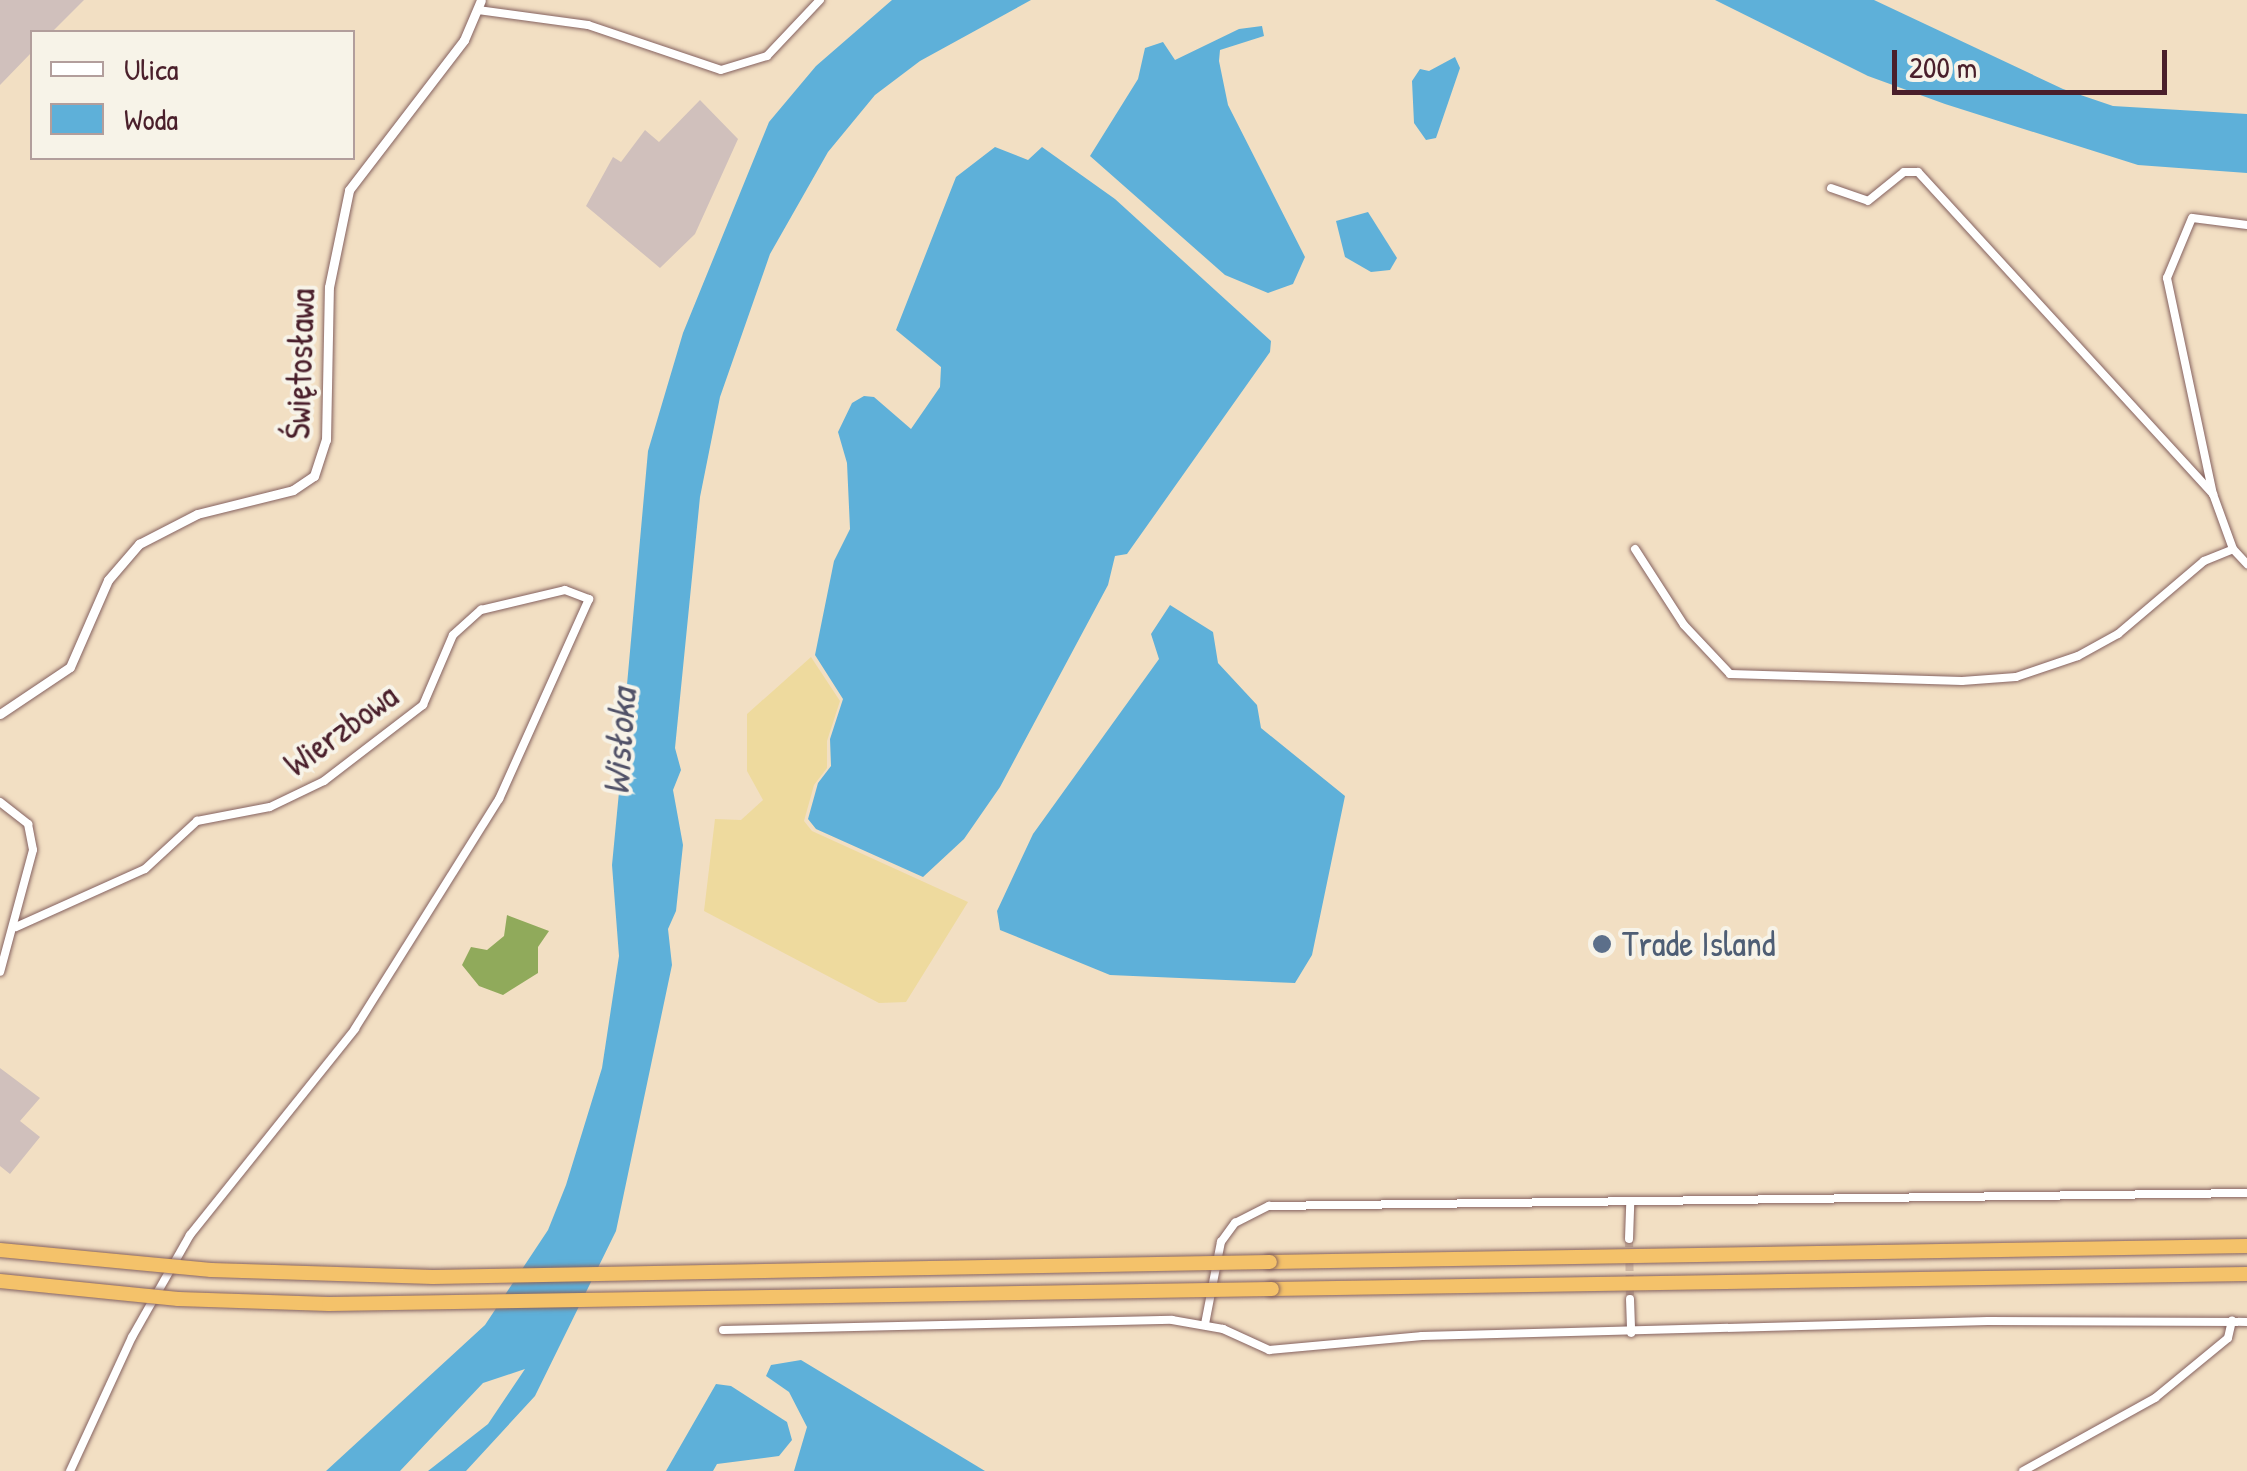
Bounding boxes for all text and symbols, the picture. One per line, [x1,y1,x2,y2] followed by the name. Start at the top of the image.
[30,30,355,160] legend
[1897,30,2172,92] scale bar
[1909,47,1977,87] text: 200 m
[124,49,179,89] text: Ulica
[124,99,178,139] text: Woda
[276,288,324,440] street label: Świętosława
[276,675,406,785] street label: Wierzbowa
[593,687,645,797] water label: Wisłoka
[1622,923,1775,965] place label: Trade Island
[1591,933,1613,955] marker: Trade Island

